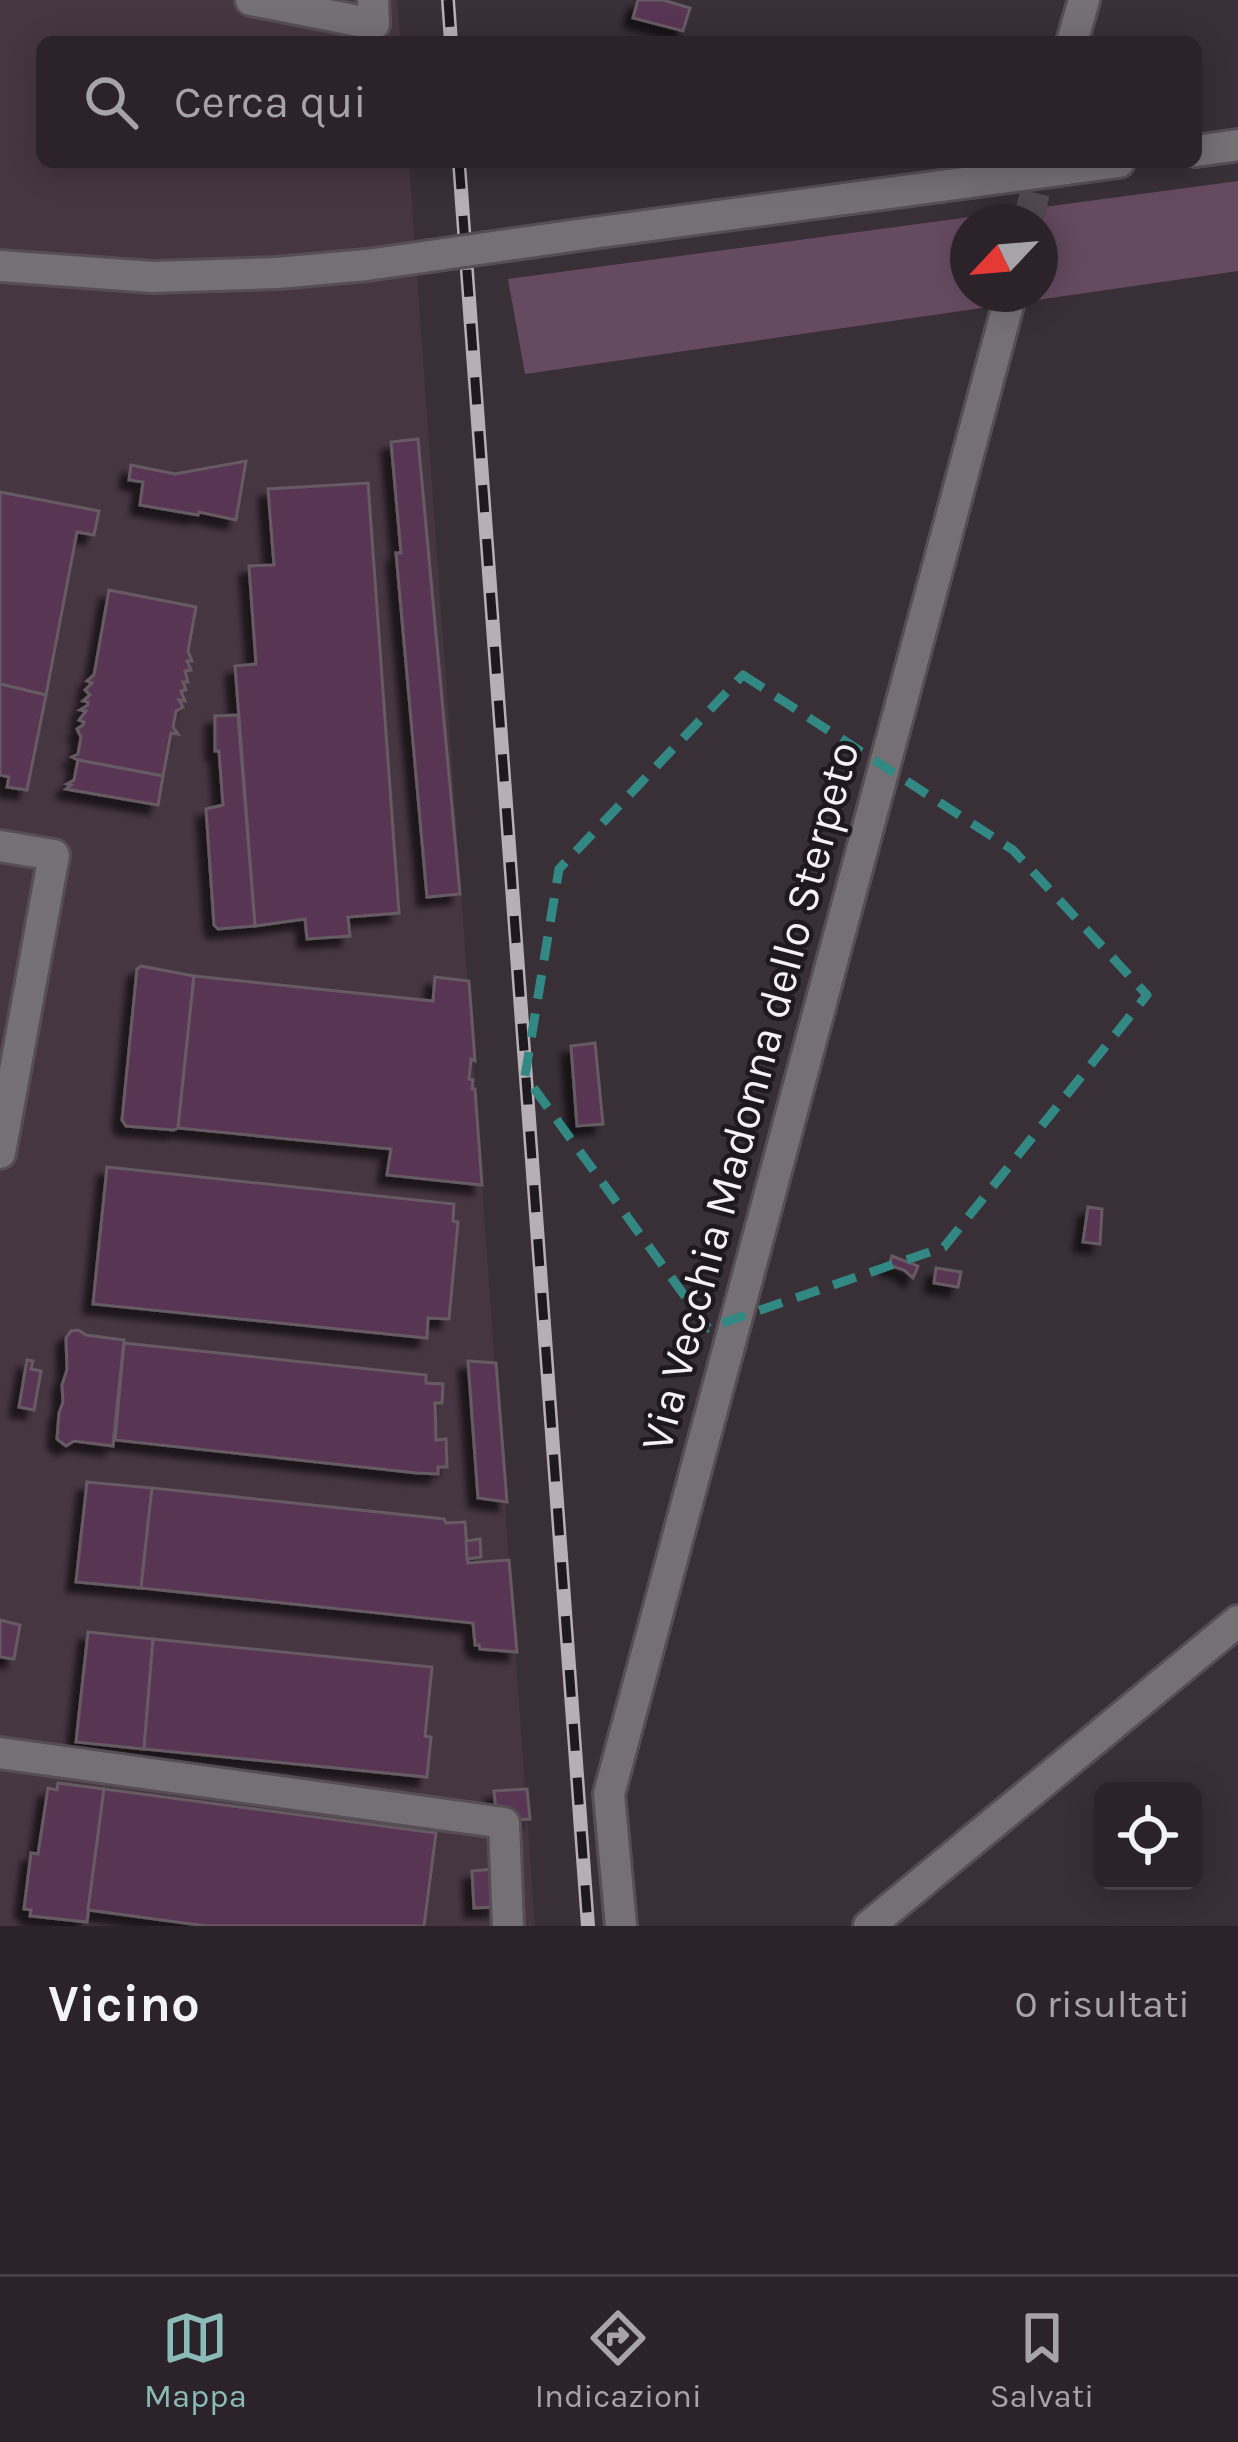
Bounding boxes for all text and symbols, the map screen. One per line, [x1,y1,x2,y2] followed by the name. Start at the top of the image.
[36,36,1202,168] search box
[78,69,144,135] icon: search
[174,76,367,128] text: Cerca qui
[950,204,1058,312] north arrow
[630,736,870,1457] street label: Via Vecchia Madonna dello Sterpeto
[1094,1782,1202,1890] map controls
[1094,1782,1202,1890] button: locate
[48,1974,200,2034] text: Vicino
[1014,1981,1190,2027] text: 0 risultati
[144,2305,247,2415] tab: Mappa
[535,2305,702,2415] tab: Indicazioni
[990,2305,1094,2415] tab: Salvati

